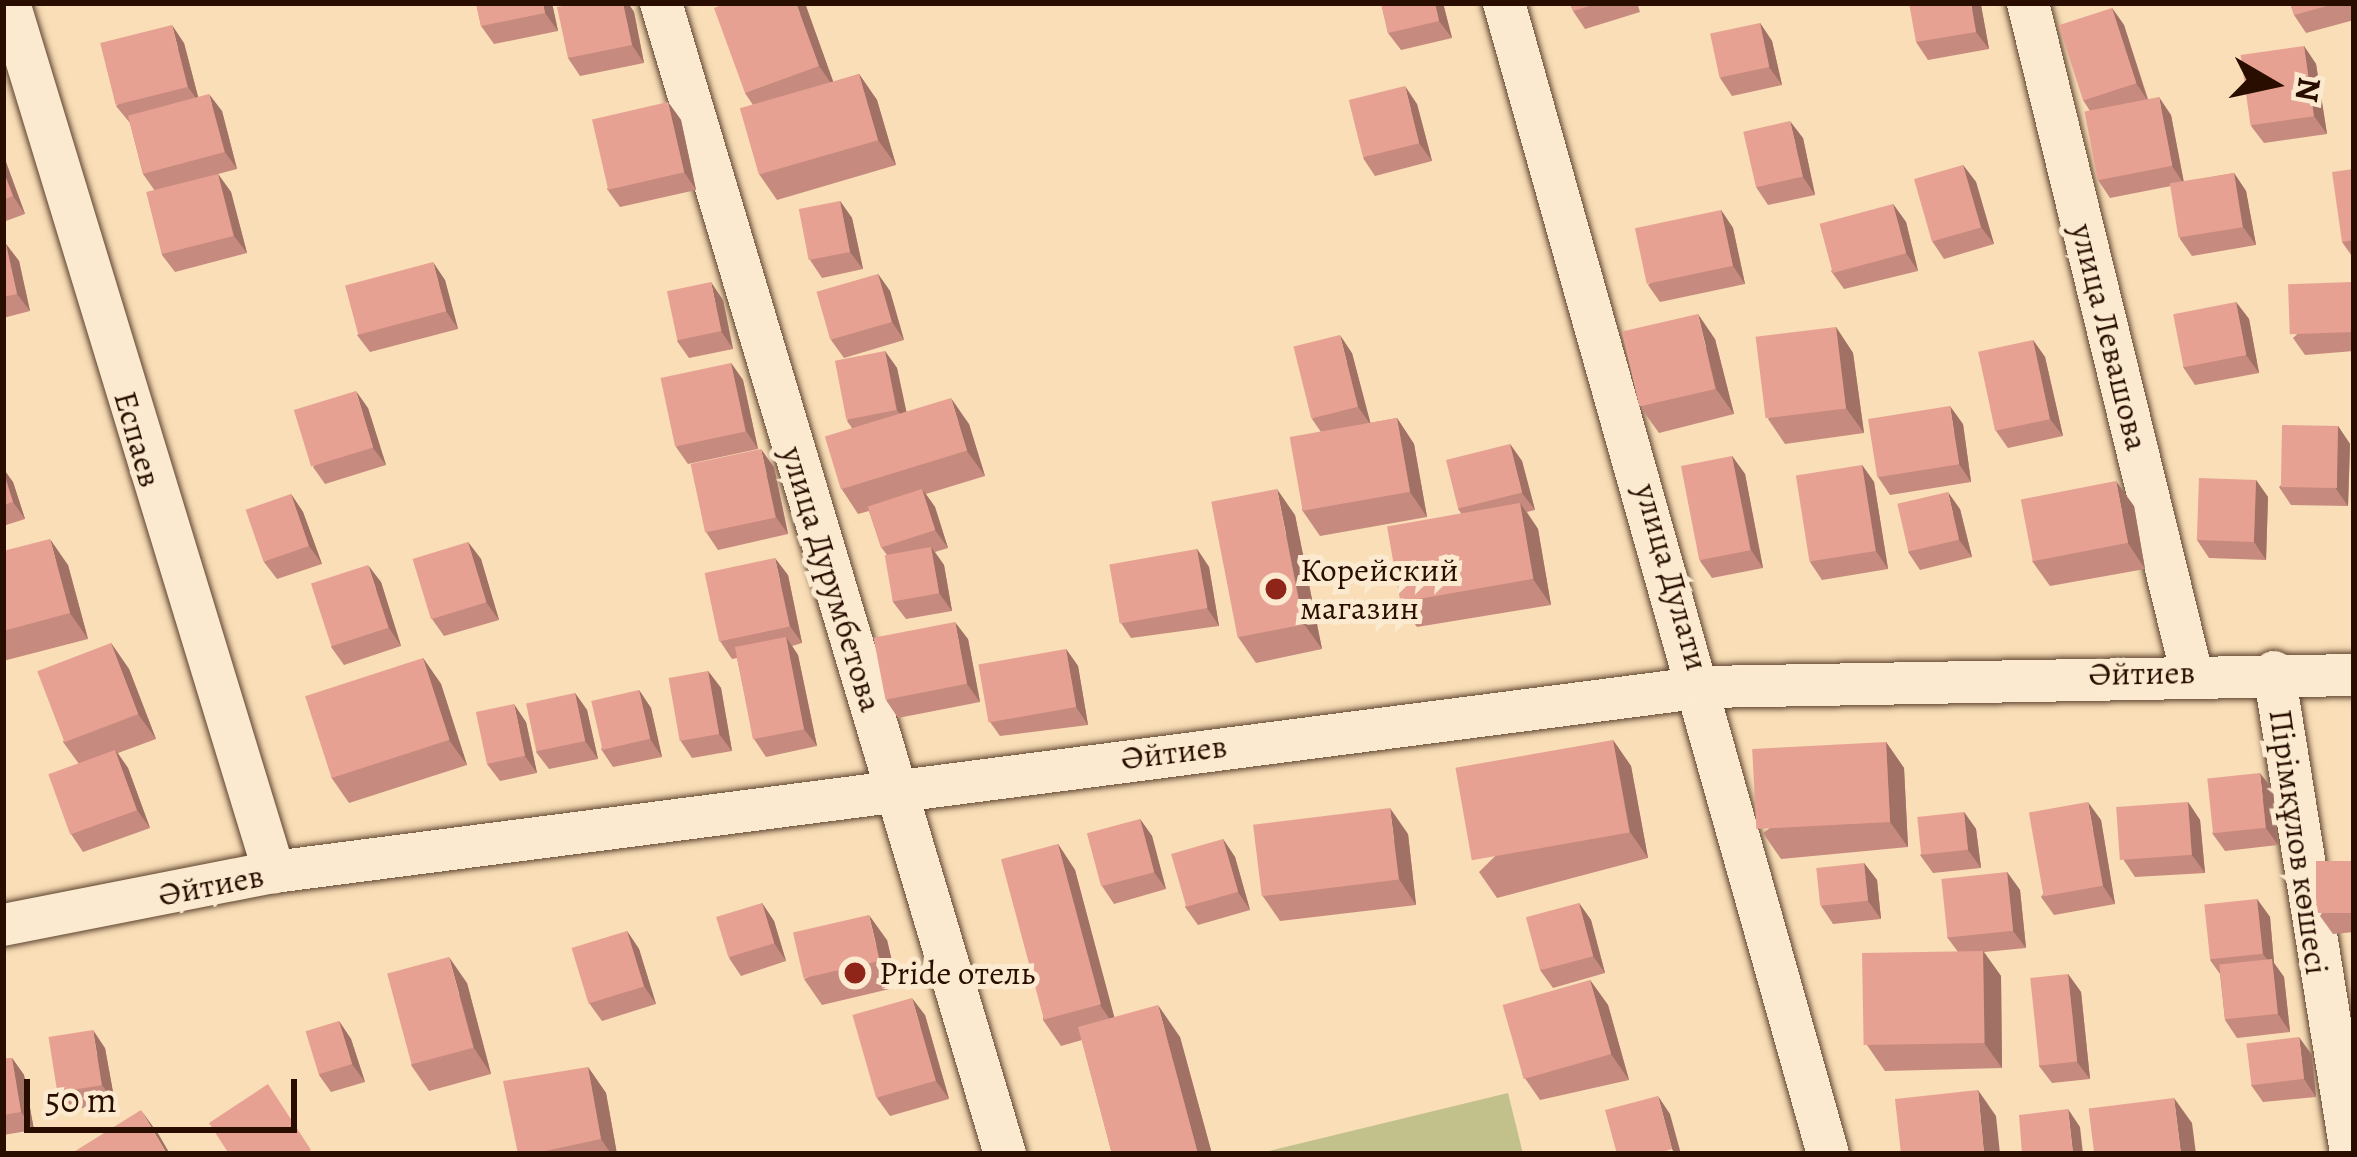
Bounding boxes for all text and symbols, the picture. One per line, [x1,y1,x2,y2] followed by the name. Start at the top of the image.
[2213,24,2333,144] north arrow
[2285,74,2333,105] text: N
[2063,220,2157,454] street label: улица Левашова
[106,387,170,491] street label: Еспаев
[773,442,891,716] street label: улица Дурумбетова
[1626,479,1718,675] street label: улица Дулати
[1300,550,1459,628] place label: Корейский магазин
[1263,576,1289,602] marker: Корейский магазин
[2089,652,2195,694] street label: Әйтиев
[2261,707,2337,977] street label: Пірімқұлов көшесі
[1119,726,1229,778] street label: Әйтиев
[155,855,267,915] street label: Әйтиев
[879,953,1035,993] place label: Pride отель
[842,960,868,986] marker: Pride отель
[30,1055,303,1129] scale bar
[45,1075,117,1124] text: 50 m

